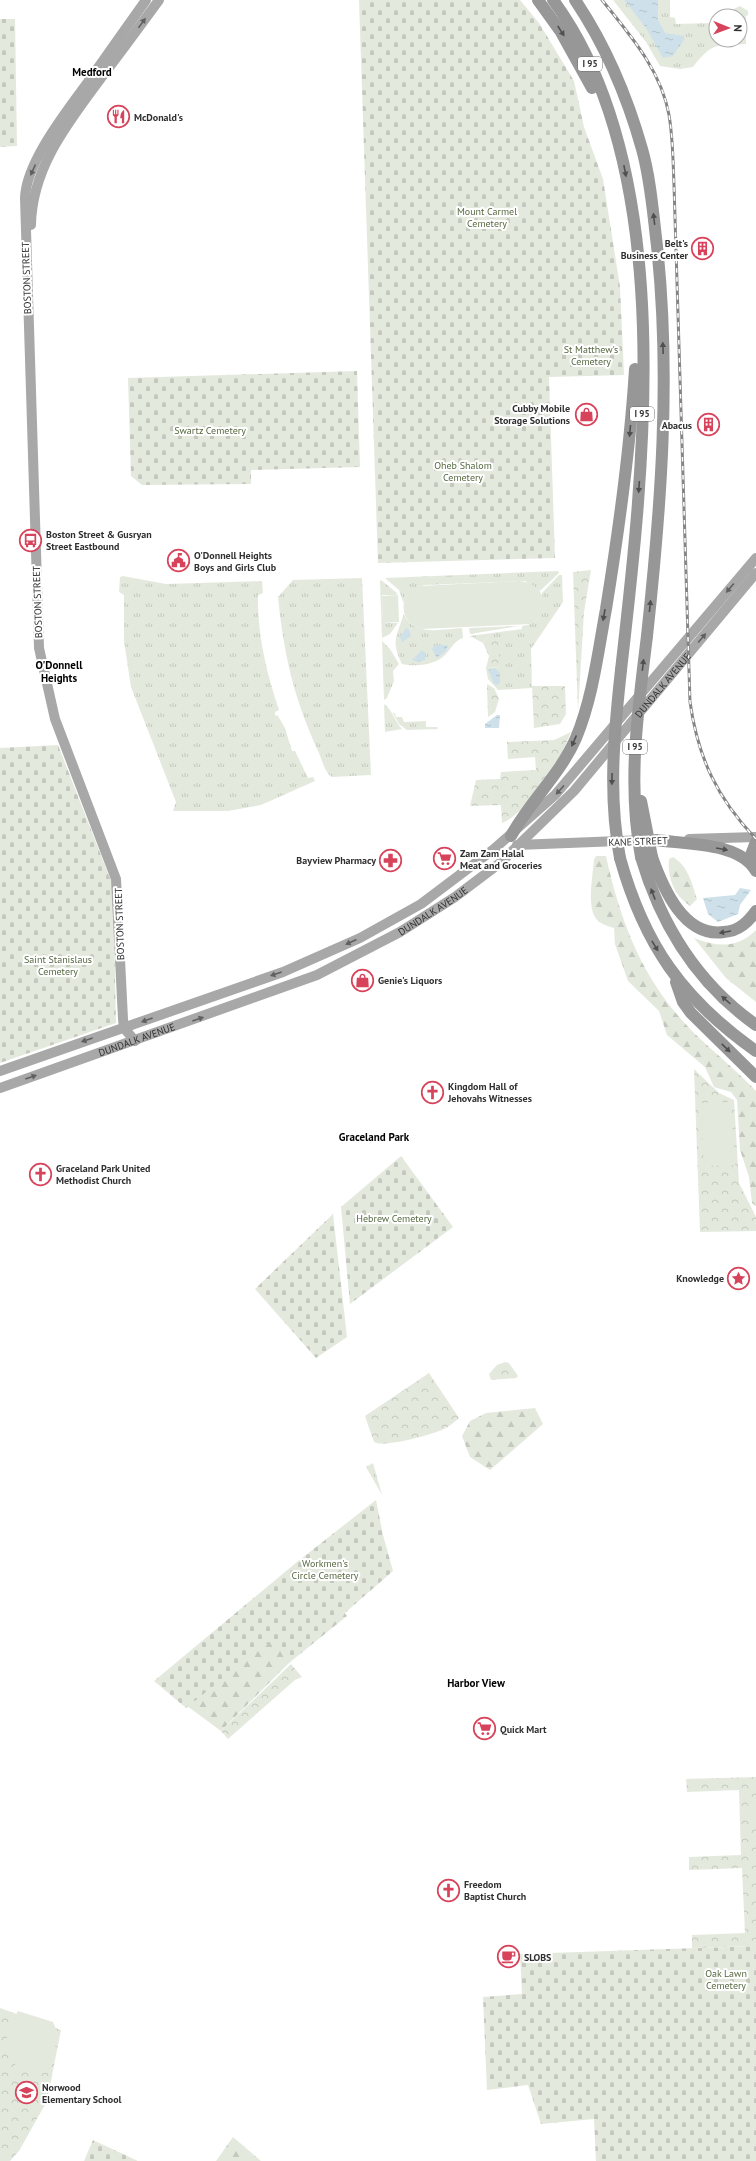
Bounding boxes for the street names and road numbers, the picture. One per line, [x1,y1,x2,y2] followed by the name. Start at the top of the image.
[578,57,602,71] road number: I 95
[19,241,34,314] street label: BOSTON STREET
[630,407,654,421] road number: I 95
[30,565,45,638] street label: BOSTON STREET
[632,650,694,720] street label: DUNDALK AVENUE
[623,740,647,754] road number: I 95
[608,834,668,849] street label: KANE STREET
[396,884,470,939] street label: DUNDALK AVENUE
[112,887,127,960] street label: BOSTON STREET
[97,1020,177,1059] street label: DUNDALK AVENUE

